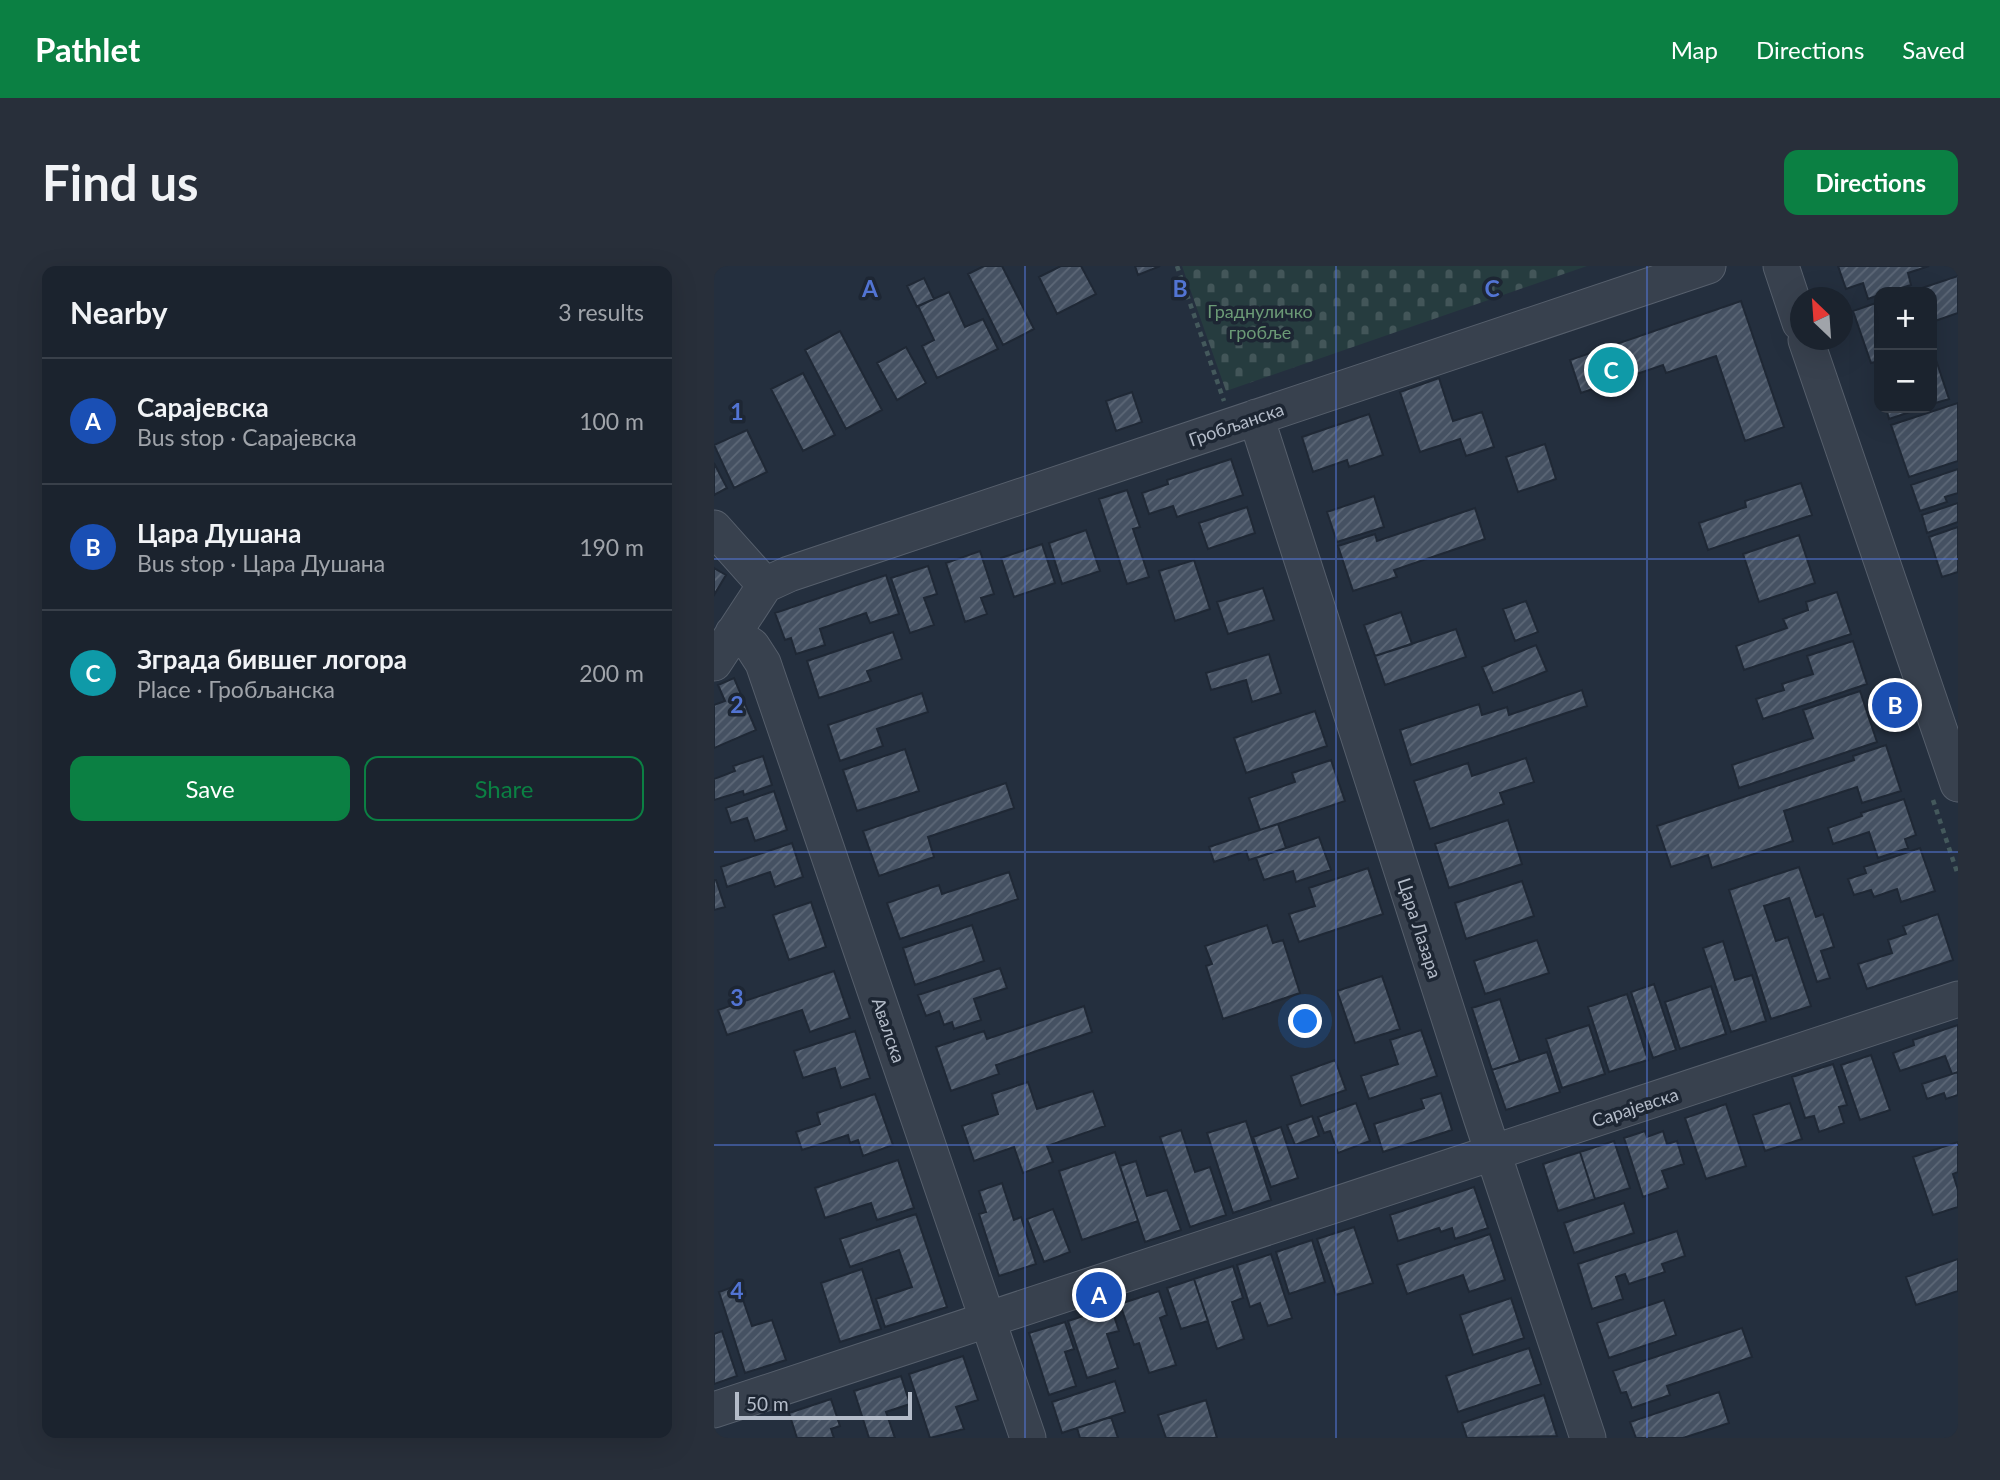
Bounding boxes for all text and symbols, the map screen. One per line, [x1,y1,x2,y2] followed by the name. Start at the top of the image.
[35,29,140,69] text: Pathlet
[1671,35,1718,64] text: Map
[1756,35,1864,64] text: Directions
[1902,35,1965,64] text: Saved
[1784,150,1958,215] button: Directions
[42,153,199,211] text: Find us
[861,274,879,302] text: A
[1172,274,1188,302] text: B
[1484,274,1500,302] text: C
[1790,287,1853,350] north arrow
[1874,287,1937,413] map controls
[1874,287,1937,350] button: +
[70,294,168,330] text: Nearby
[558,298,644,326] text: 3 results
[1207,300,1313,343] park label: Граднуличко гробље
[1588,344,1634,396] pin: C
[1874,350,1937,413] button: −
[137,391,269,423] text: Сарајевска
[730,397,744,425] text: 1
[1186,397,1286,451] street label: Гробљанска
[85,407,101,435] text: A
[579,407,644,435] text: 100 m
[137,423,357,451] text: Bus stop · Сарајевска
[137,517,301,549] text: Цара Душана
[85,533,101,561] text: B
[579,533,644,561] text: 190 m
[137,549,385,577] text: Bus stop · Цара Душана
[137,643,407,675] text: Зграда бившег логора
[85,659,101,687] text: C
[579,659,644,687] text: 200 m
[137,675,335,703] text: Place · Гробљанска
[1872,679,1918,731] pin: B
[730,690,744,718] text: 2
[70,756,350,821] button: Save
[364,756,644,821] button: Share
[1393,875,1447,981] street label: Цара Лазара
[730,983,744,1011] text: 3
[868,995,910,1065] street label: Авалска
[1288,1004,1322,1038] your location
[1589,1083,1681,1131] street label: Сарајевска
[1076,1269,1122,1321] pin: A
[730,1276,744,1304] text: 4
[735,1389,912,1421] scale bar
[746,1392,789,1415] text: 50 m

